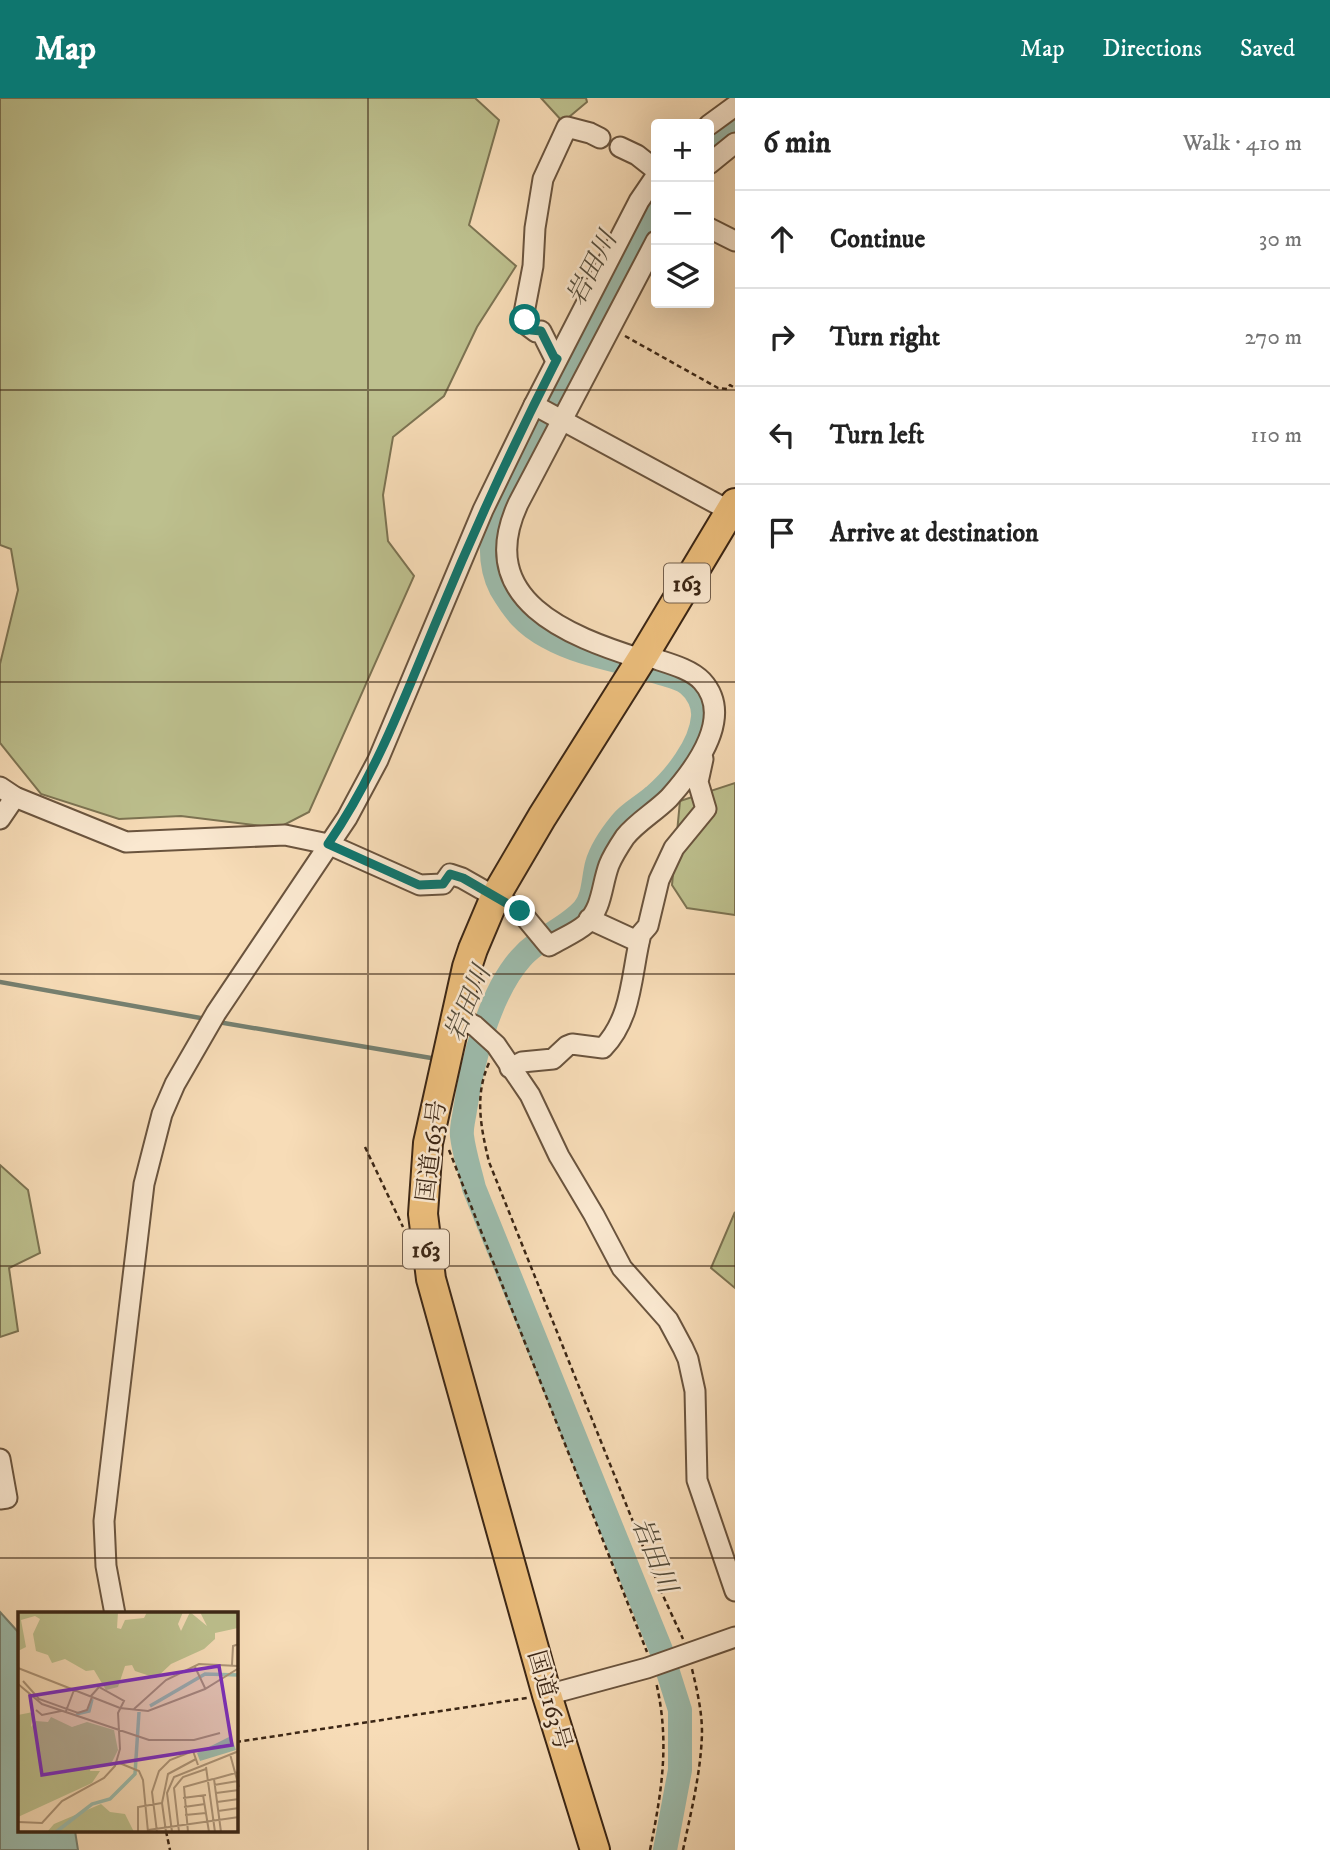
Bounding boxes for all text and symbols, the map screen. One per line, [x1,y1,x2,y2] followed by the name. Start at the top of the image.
[35,29,96,70] text: Map
[1020,34,1065,64] text: Map
[1103,34,1202,64] text: Directions
[1240,34,1295,64] text: Saved
[651,119,714,308] map controls
[651,119,714,182] button: +
[763,125,831,162] text: 6 min
[1183,129,1302,158] text: Walk · 410 m
[651,182,714,245] button: −
[763,220,801,258] icon: ahead
[830,223,925,256] text: Continue
[560,224,626,311] water label: 岩田川
[1259,225,1302,254] text: 30 m
[651,245,714,308] button: layers
[509,304,540,335] route start
[763,318,801,356] icon: right
[830,321,940,354] text: Turn right
[1245,323,1302,352] text: 270 m
[763,416,801,454] icon: left
[830,419,924,452] text: Turn left
[1251,421,1302,450] text: 110 m
[763,514,801,552] icon: arrive
[830,517,1039,550] text: Arrive at destination
[664,564,710,603] road number: 163
[504,895,535,926] route end
[438,958,500,1046] water label: 岩田川
[411,1099,453,1204] street label: 国道163号
[403,1230,449,1268] road number: 163
[624,1513,685,1601] water label: 岩田川
[18,1612,238,1832] inset map
[521,1647,578,1754] street label: 国道163号

